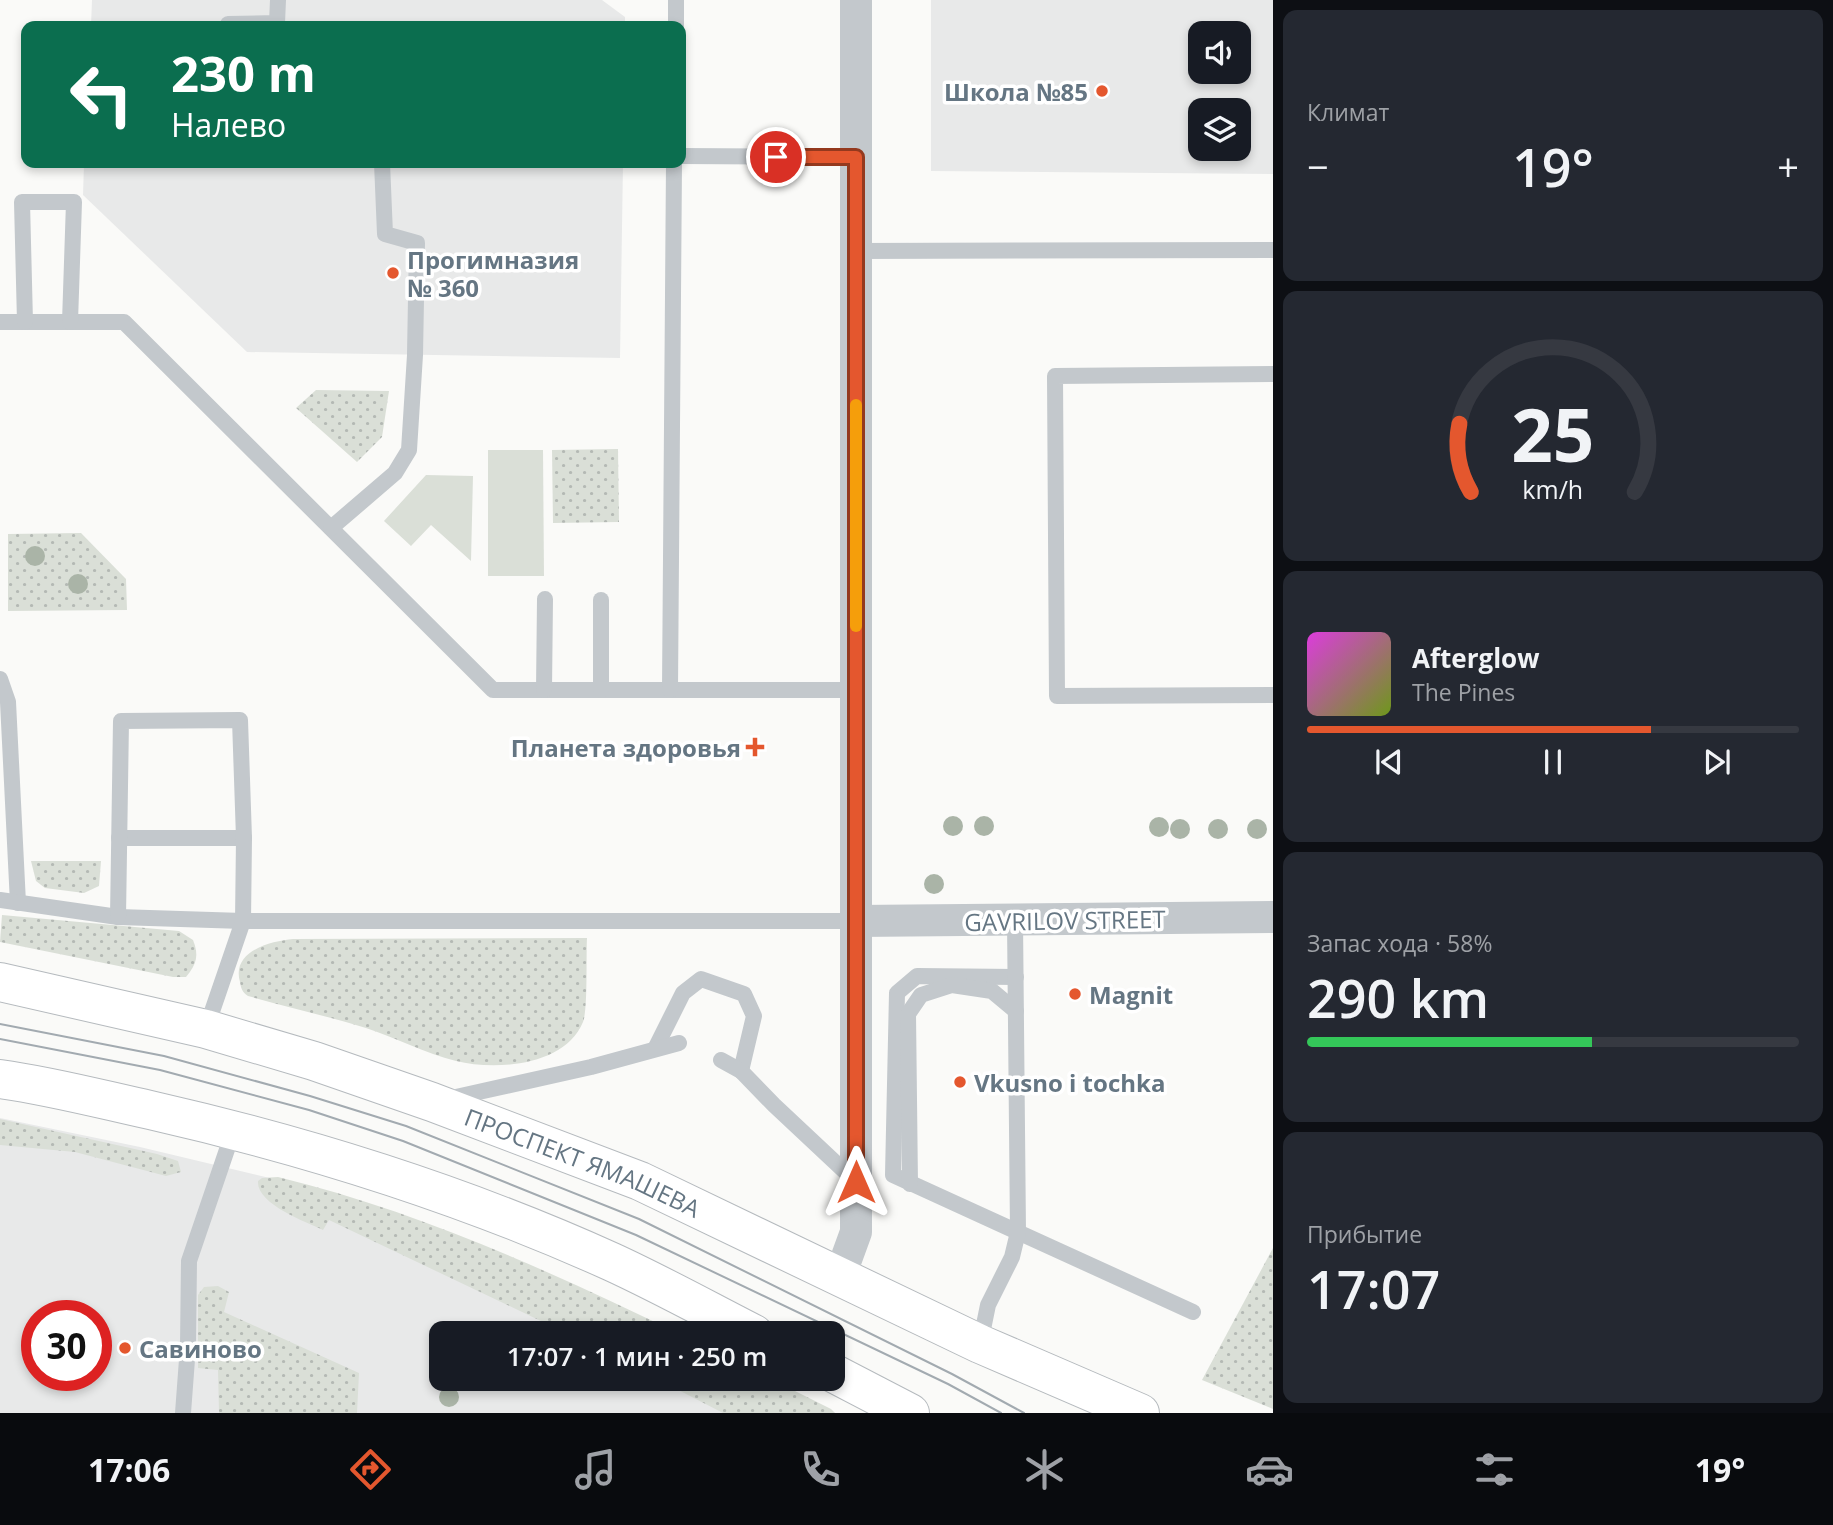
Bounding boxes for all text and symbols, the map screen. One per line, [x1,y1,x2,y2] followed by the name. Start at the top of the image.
[1188,21,1251,161] map controls
[1188,21,1251,84] button: sound
[171,40,316,106] text: 230 m
[56,49,147,140] icon: left
[944,75,1088,108] place label: Школа №85
[1094,83,1110,99] marker: Школа №85
[1307,96,1389,128] text: Климат
[1188,98,1251,161] button: layers
[171,103,286,146] text: Налево
[746,127,806,187] pin
[1512,131,1594,202] text: 19°
[757,138,795,176] icon: arrive
[1307,140,1329,192] text: −
[1777,140,1799,192] text: +
[407,243,579,304] place label: Прогимназия № 360
[385,265,401,281] marker: Прогимназия № 360
[1511,384,1595,483] text: 25
[1523,472,1583,506] text: km/h
[1412,640,1539,676] text: Afterglow
[1412,676,1515,708] text: The Pines
[511,731,741,764] place label: Планета здоровья
[747,739,763,755] marker: Планета здоровья
[1370,743,1408,781] icon: previous
[1534,743,1572,781] icon: pause
[1698,743,1736,781] icon: next
[964,902,1166,938] street label: GAVRILOV STREET
[1307,927,1492,959] text: Запас хода · 58%
[1307,962,1489,1033] text: 290 km
[1089,978,1173,1011] place label: Magnit
[1067,986,1083,1002] marker: Magnit
[974,1066,1165,1099] place label: Vkusno i tochka
[952,1074,968,1090] marker: Vkusno i tochka
[460,1100,707,1224] street label: ПРОСПЕКТ ЯМАШЕВА
[819,1145,893,1219] position arrow
[1307,1218,1422,1250] text: Прибытие
[1307,1253,1440,1324] text: 17:07
[21,1300,112,1391] speed limit sign: 30
[139,1332,262,1365] place label: Савиново
[507,1338,767,1374] text: 17:07 · 1 мин · 250 m
[117,1340,133,1356] marker: Савиново
[346,1445,395,1494] icon: directions
[571,1445,620,1494] icon: music
[796,1445,845,1494] icon: phone
[1020,1445,1069,1494] icon: climate
[1245,1445,1294,1494] icon: car
[1470,1445,1519,1494] icon: filters
[88,1448,170,1491] text: 17:06
[1695,1448,1745,1491] text: 19°

